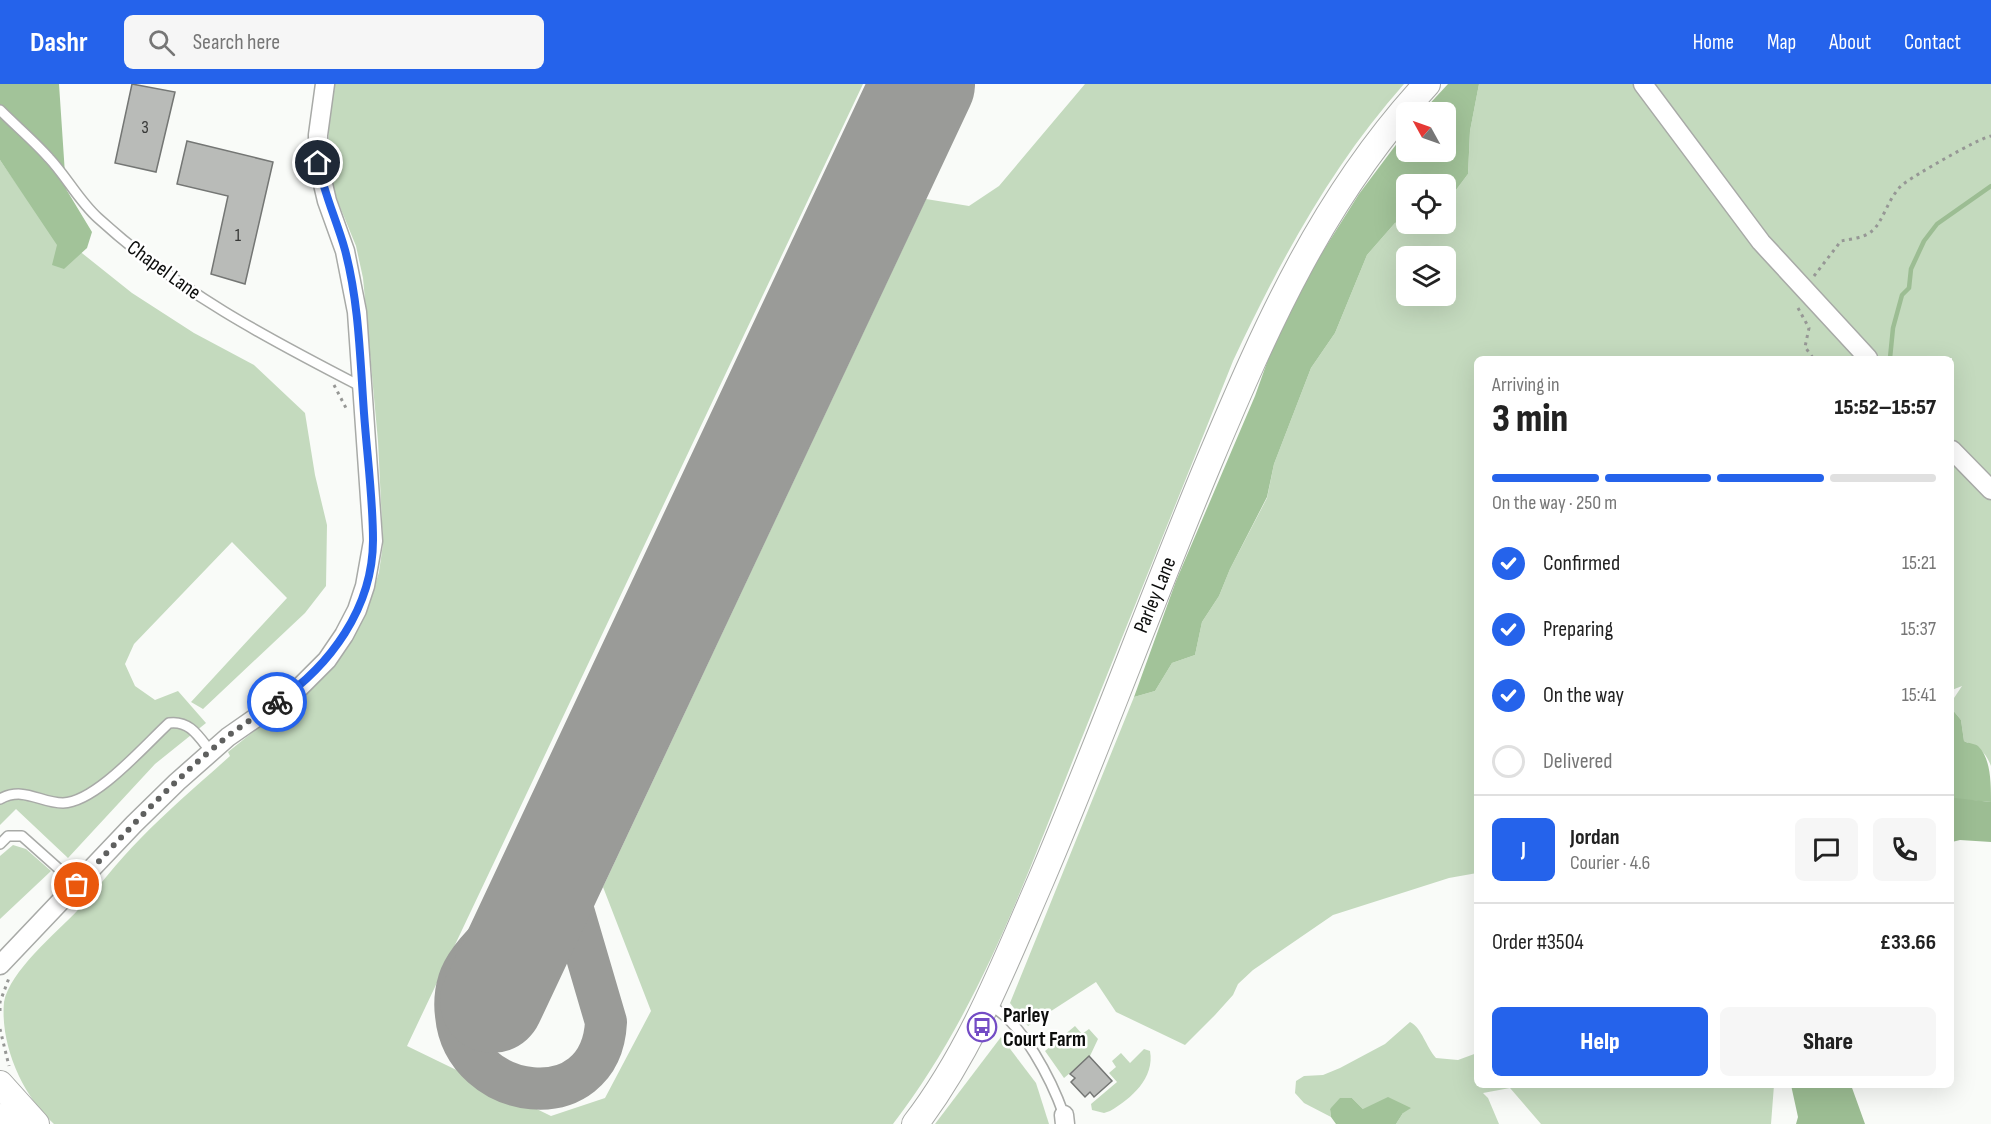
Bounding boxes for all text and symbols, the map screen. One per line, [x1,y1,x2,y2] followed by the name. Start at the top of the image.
[124,15,544,69] search box
[30,26,88,59] text: Dashr
[145,26,178,59] icon: search
[193,29,280,56] text: Search here
[1693,30,1734,55] text: Home
[1767,30,1796,55] text: Map
[1829,30,1871,55] text: About
[1904,30,1961,55] text: Contact
[1396,102,1456,162] north arrow
[1396,102,1456,306] map controls
[141,117,149,138] house number: 3
[292,137,343,188] pin
[301,146,334,179] icon: home
[1396,174,1456,234] button: locate
[235,225,242,246] house number: 1
[122,235,206,305] street label: Chapel Lane
[1396,246,1456,306] button: layers
[1492,373,1560,397] text: Arriving in
[1834,394,1936,421] text: 15:52–15:57
[1492,396,1568,443] text: 3 min
[1492,491,1617,515] text: On the way · 250 m
[1492,547,1525,580] icon: check
[1543,550,1620,577] text: Confirmed
[1902,551,1936,575] text: 15:21
[1128,553,1182,637] street label: Parley Lane
[1492,613,1525,646] icon: check
[1543,616,1613,643] text: Preparing
[1901,617,1936,641] text: 15:37
[247,672,307,732] courier
[1492,679,1525,712] icon: check
[1543,682,1624,709] text: On the way
[1902,683,1936,707] text: 15:41
[261,686,294,719] icon: bike
[1543,748,1612,775] text: Delivered
[1795,818,1858,881] button: chat
[1873,818,1936,881] button: phone
[1570,824,1619,851] text: Jordan
[1521,836,1526,863] text: J
[1570,851,1650,875] text: Courier · 4.6
[51,859,102,910] pin
[60,868,93,901] icon: bag
[1492,929,1584,956] text: Order #3504
[1880,929,1936,956] text: £33.66
[1003,1003,1086,1052] place label: Parley Court Farm
[1492,1007,1708,1076] button: Help
[1720,1007,1936,1076] button: Share
[966,1011,998,1043] bus stop icon: Parley Court Farm

